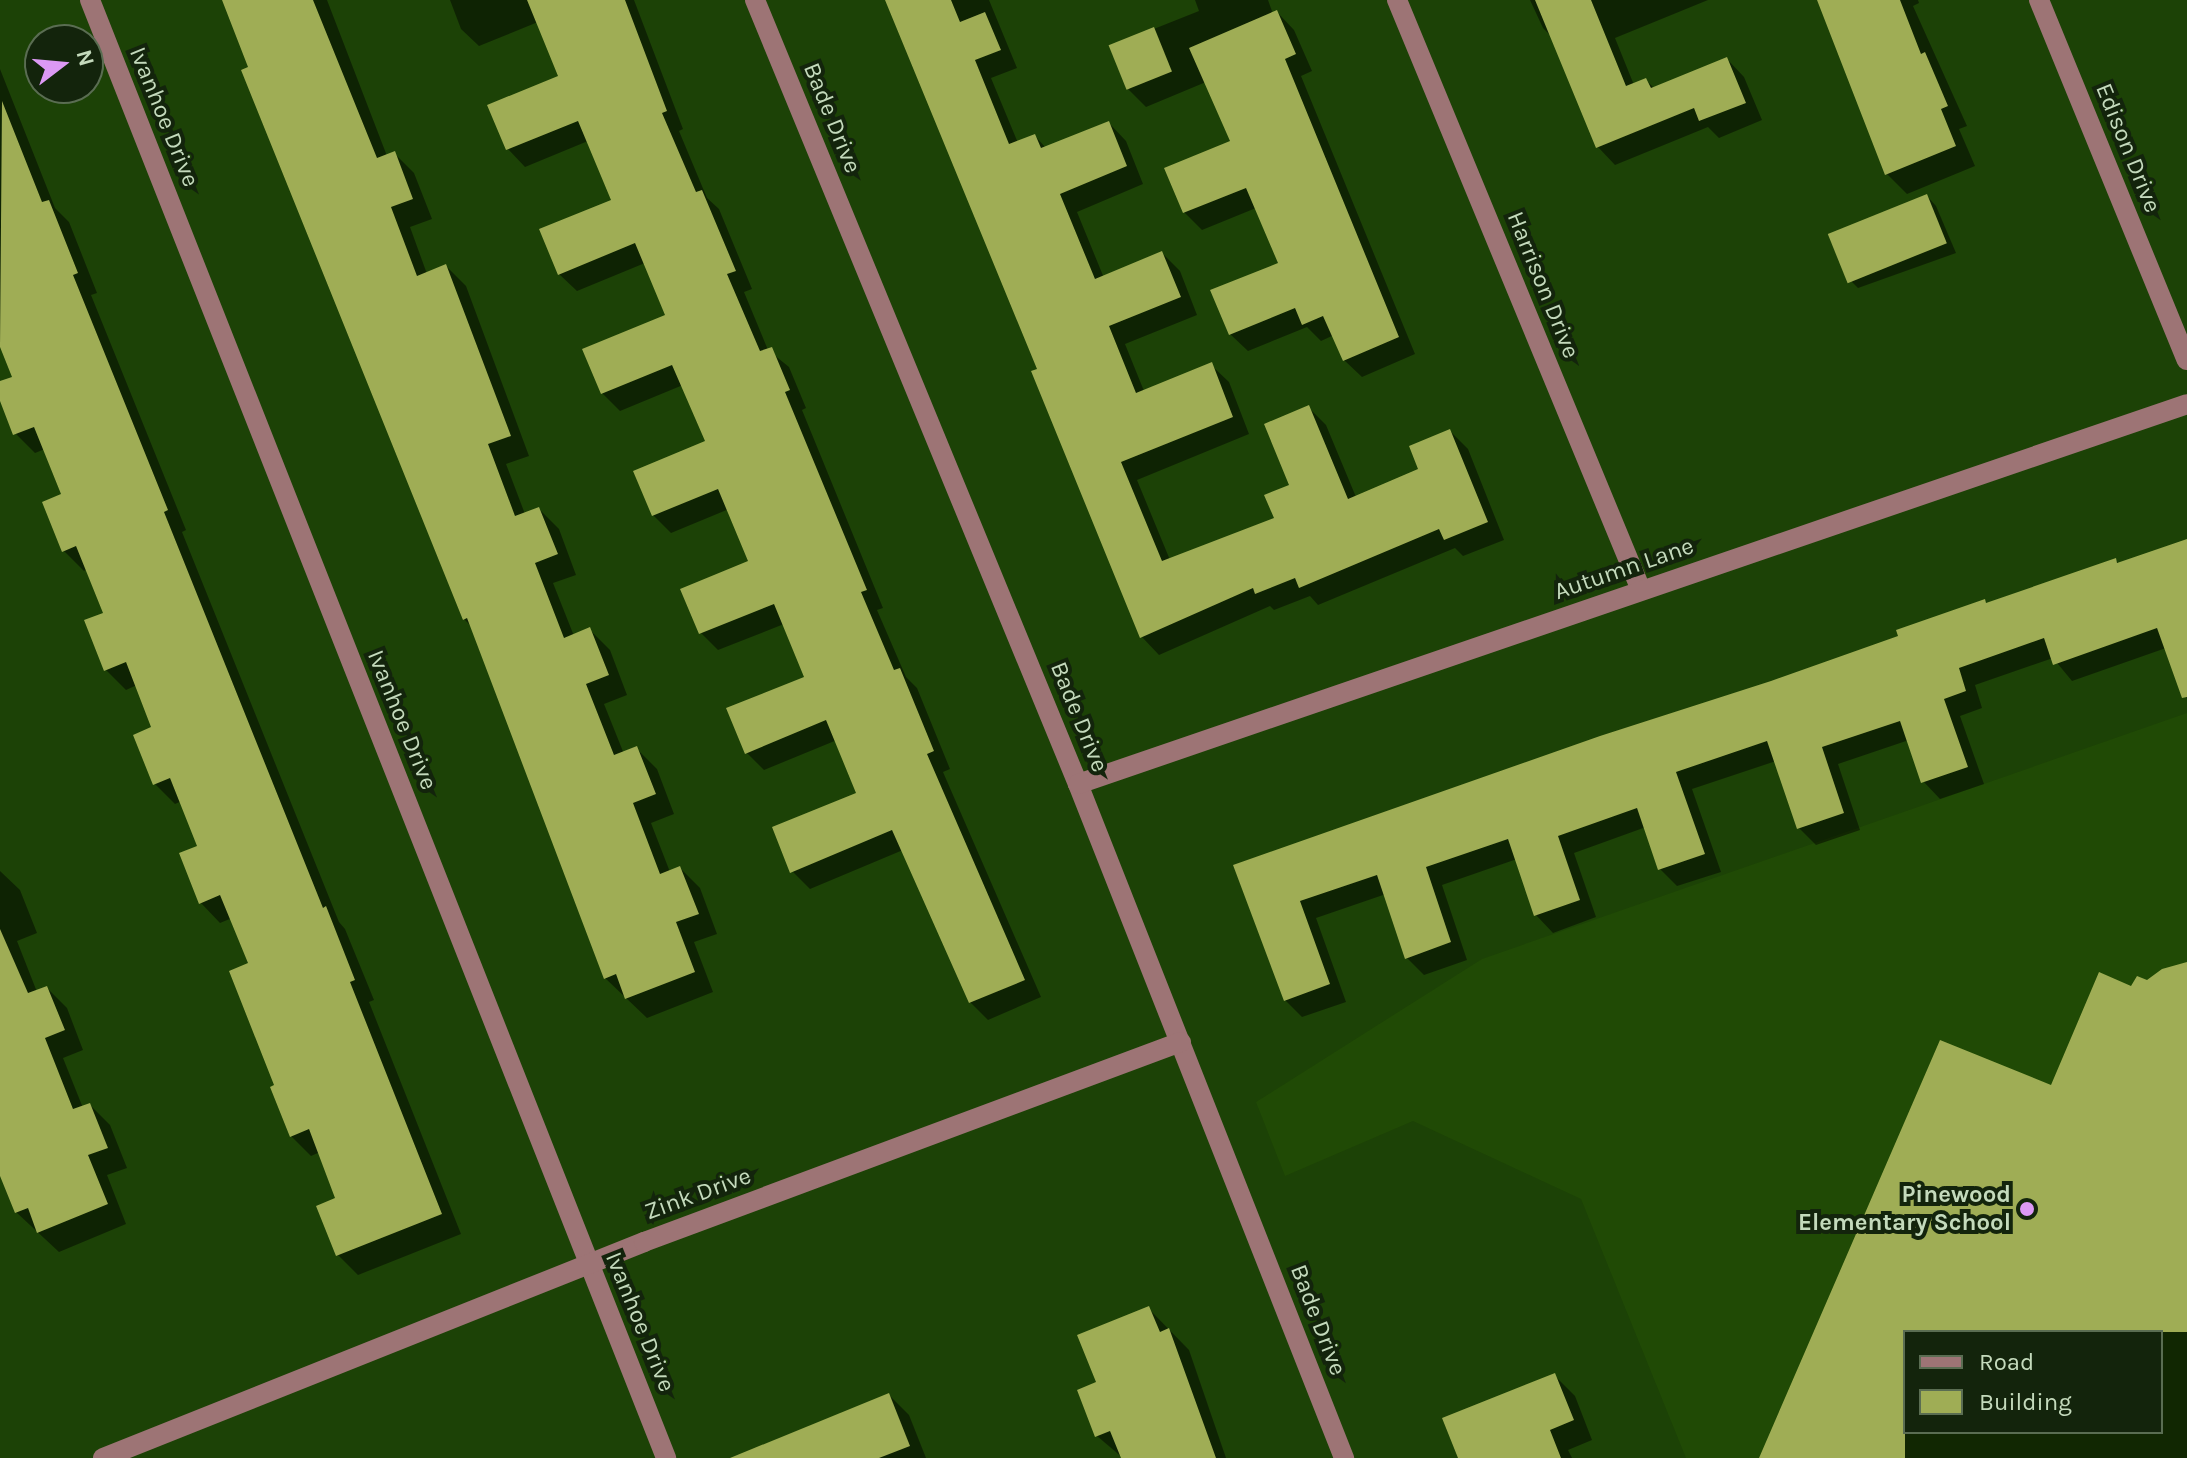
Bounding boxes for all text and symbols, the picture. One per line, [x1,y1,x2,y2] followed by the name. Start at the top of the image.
[24,24,104,104] north arrow
[123,43,205,191] street label: Ivanhoe Drive
[70,47,100,69] text: N
[797,59,867,177] street label: Bade Drive
[2089,79,2167,217] street label: Edison Drive
[1500,207,1586,363] street label: Harrison Drive
[1550,532,1698,606] street label: Autumn Lane
[361,646,443,794] street label: Ivanhoe Drive
[1044,658,1114,776] street label: Bade Drive
[641,1161,755,1227] street label: Zink Drive
[1798,1181,2011,1237] place label: Pinewood Elementary School
[2018,1200,2036,1218] marker: Pinewood Elementary School
[599,1248,681,1396] street label: Ivanhoe Drive
[1284,1260,1352,1380] street label: Bade Drive
[1903,1330,2163,1434] legend
[1979,1348,2034,1376] text: Road
[1979,1388,2072,1416] text: Building

